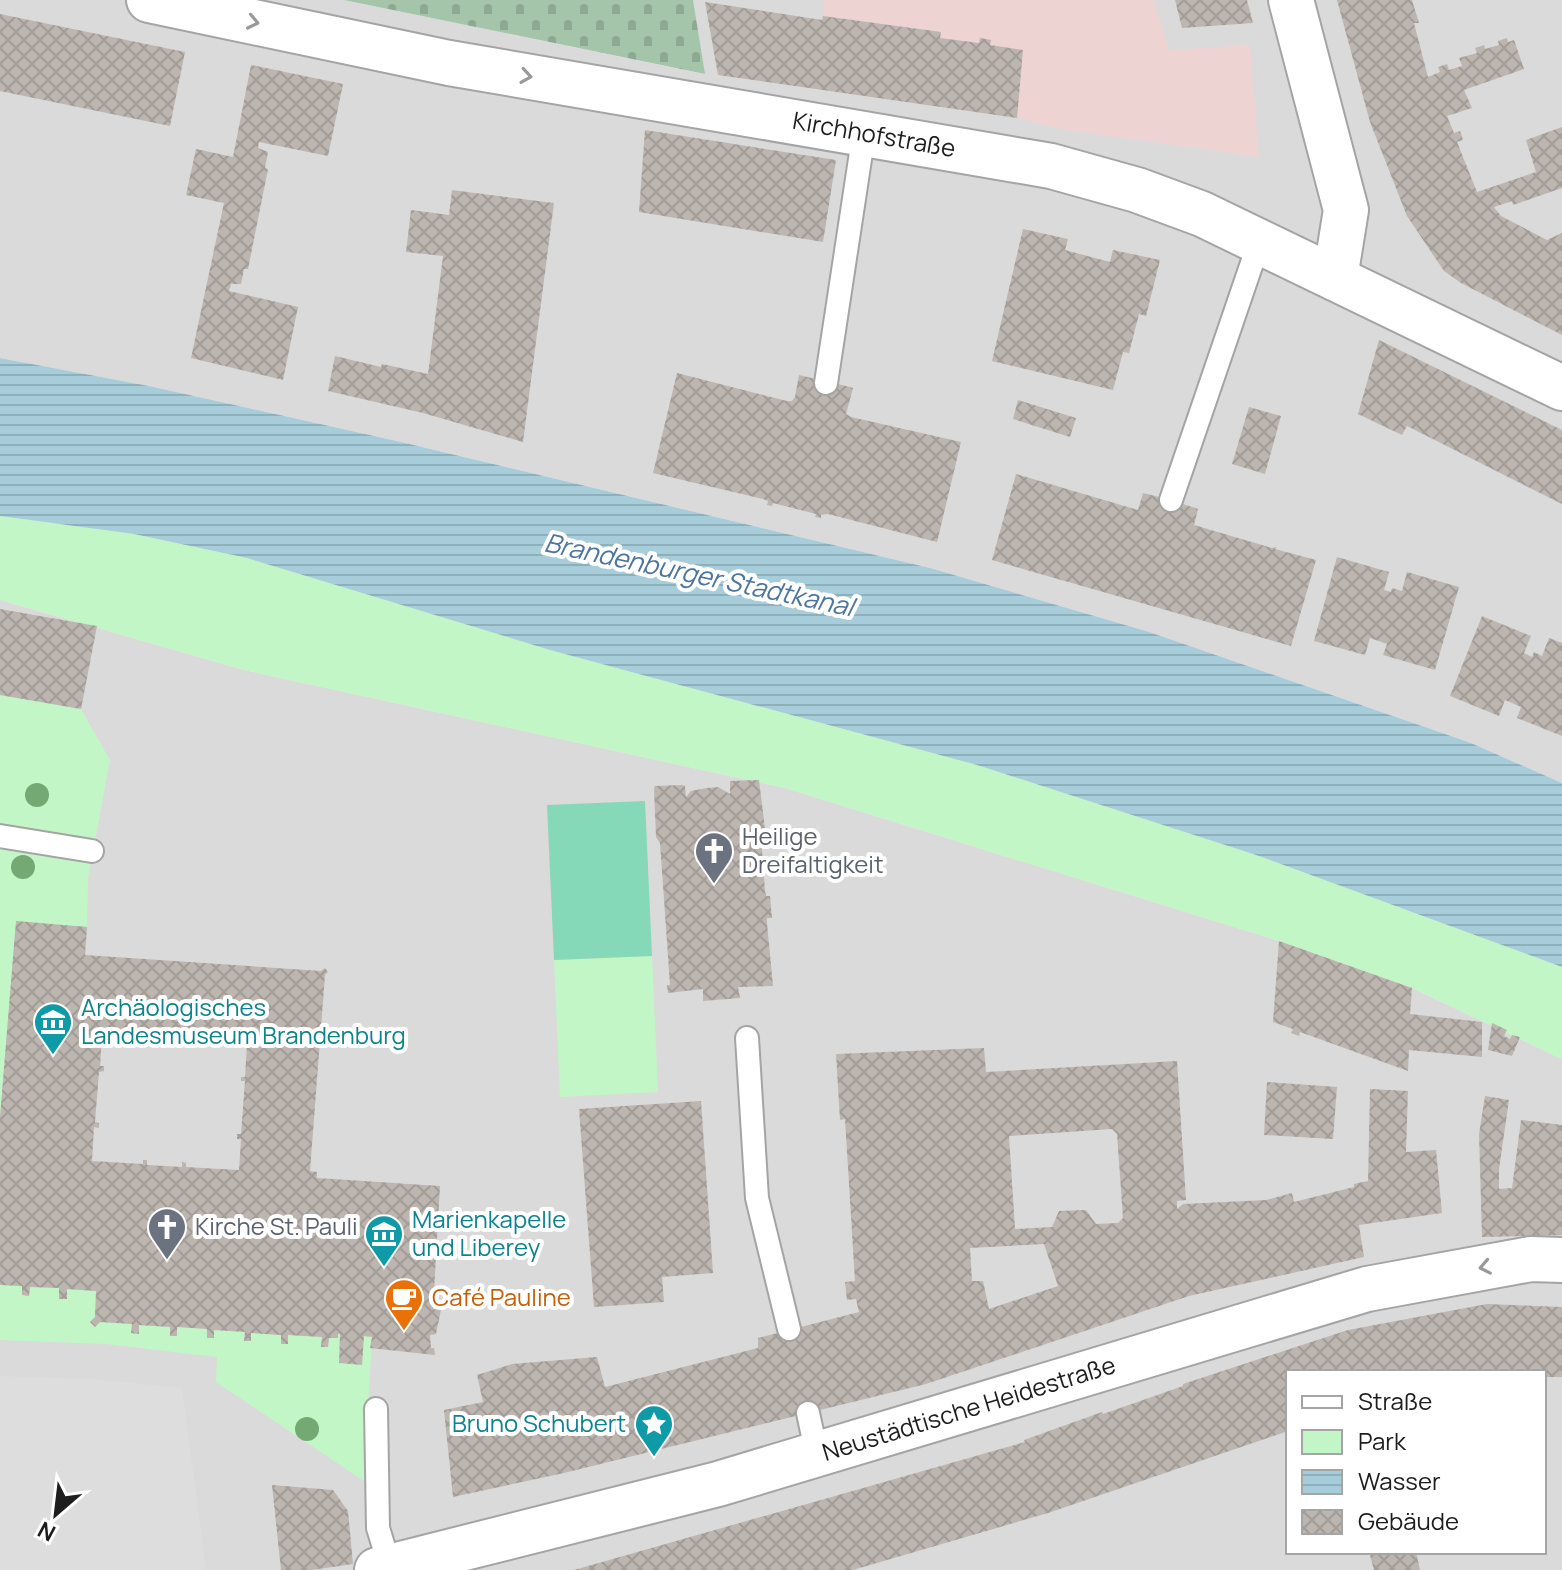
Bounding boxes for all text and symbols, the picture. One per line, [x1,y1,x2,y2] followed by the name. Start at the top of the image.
[245,13,259,30] one-way arrow
[519,67,533,84] one-way arrow
[790,103,958,164] street label: Kirchhofstraße
[541,524,860,625] water label: Brandenburger Stadtkanal
[742,819,884,880] place label: Heilige Dreifaltigkeit
[693,830,735,885] church icon: Heilige Dreifaltigkeit
[81,990,406,1051] place label: Archäologisches Landesmuseum Brandenburg
[32,1001,74,1056] museum icon: Archäologisches Landesmuseum Brandenburg
[412,1202,566,1263] place label: Marienkapelle und Liberey
[146,1206,188,1261] church icon: Kirche St. Pauli
[195,1209,358,1242] place label: Kirche St. Pauli
[363,1213,405,1268] museum icon: Marienkapelle und Liberey
[1478,1258,1492,1275] one-way arrow
[383,1277,425,1332] cafe icon: Café Pauline
[432,1280,571,1313] place label: Café Pauline
[818,1347,1119,1468] street label: Neustädtische Heidestraße
[1286,1370,1546,1554] legend
[1358,1384,1432,1417] text: Straße
[633,1403,675,1458] place icon: Bruno Schubert
[452,1406,626,1439] place label: Bruno Schubert
[1358,1424,1407,1457] text: Park
[1358,1464,1441,1497] text: Wasser
[16,1474,96,1554] north arrow
[1358,1504,1459,1537] text: Gebäude
[33,1515,61,1549] text: N

